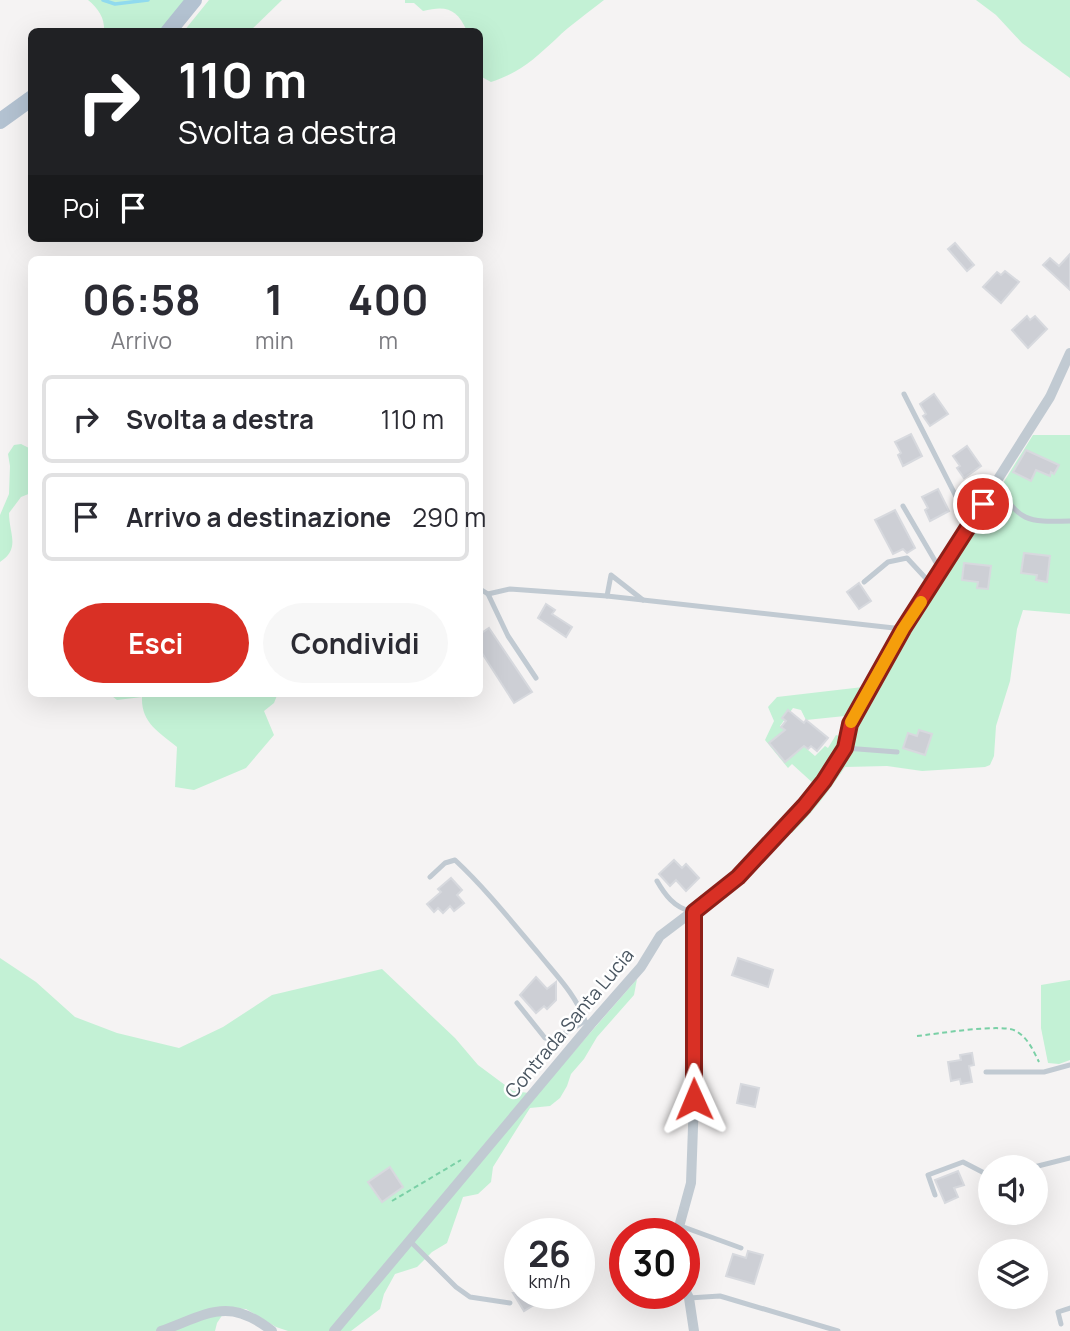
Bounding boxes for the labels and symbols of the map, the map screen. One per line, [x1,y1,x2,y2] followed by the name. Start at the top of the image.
[953,474,1013,534] pin
[499,943,639,1103] street label: Contrada Santa Lucia
[657,1062,731,1136] position arrow
[609,1218,700,1309] speed limit sign: 30

